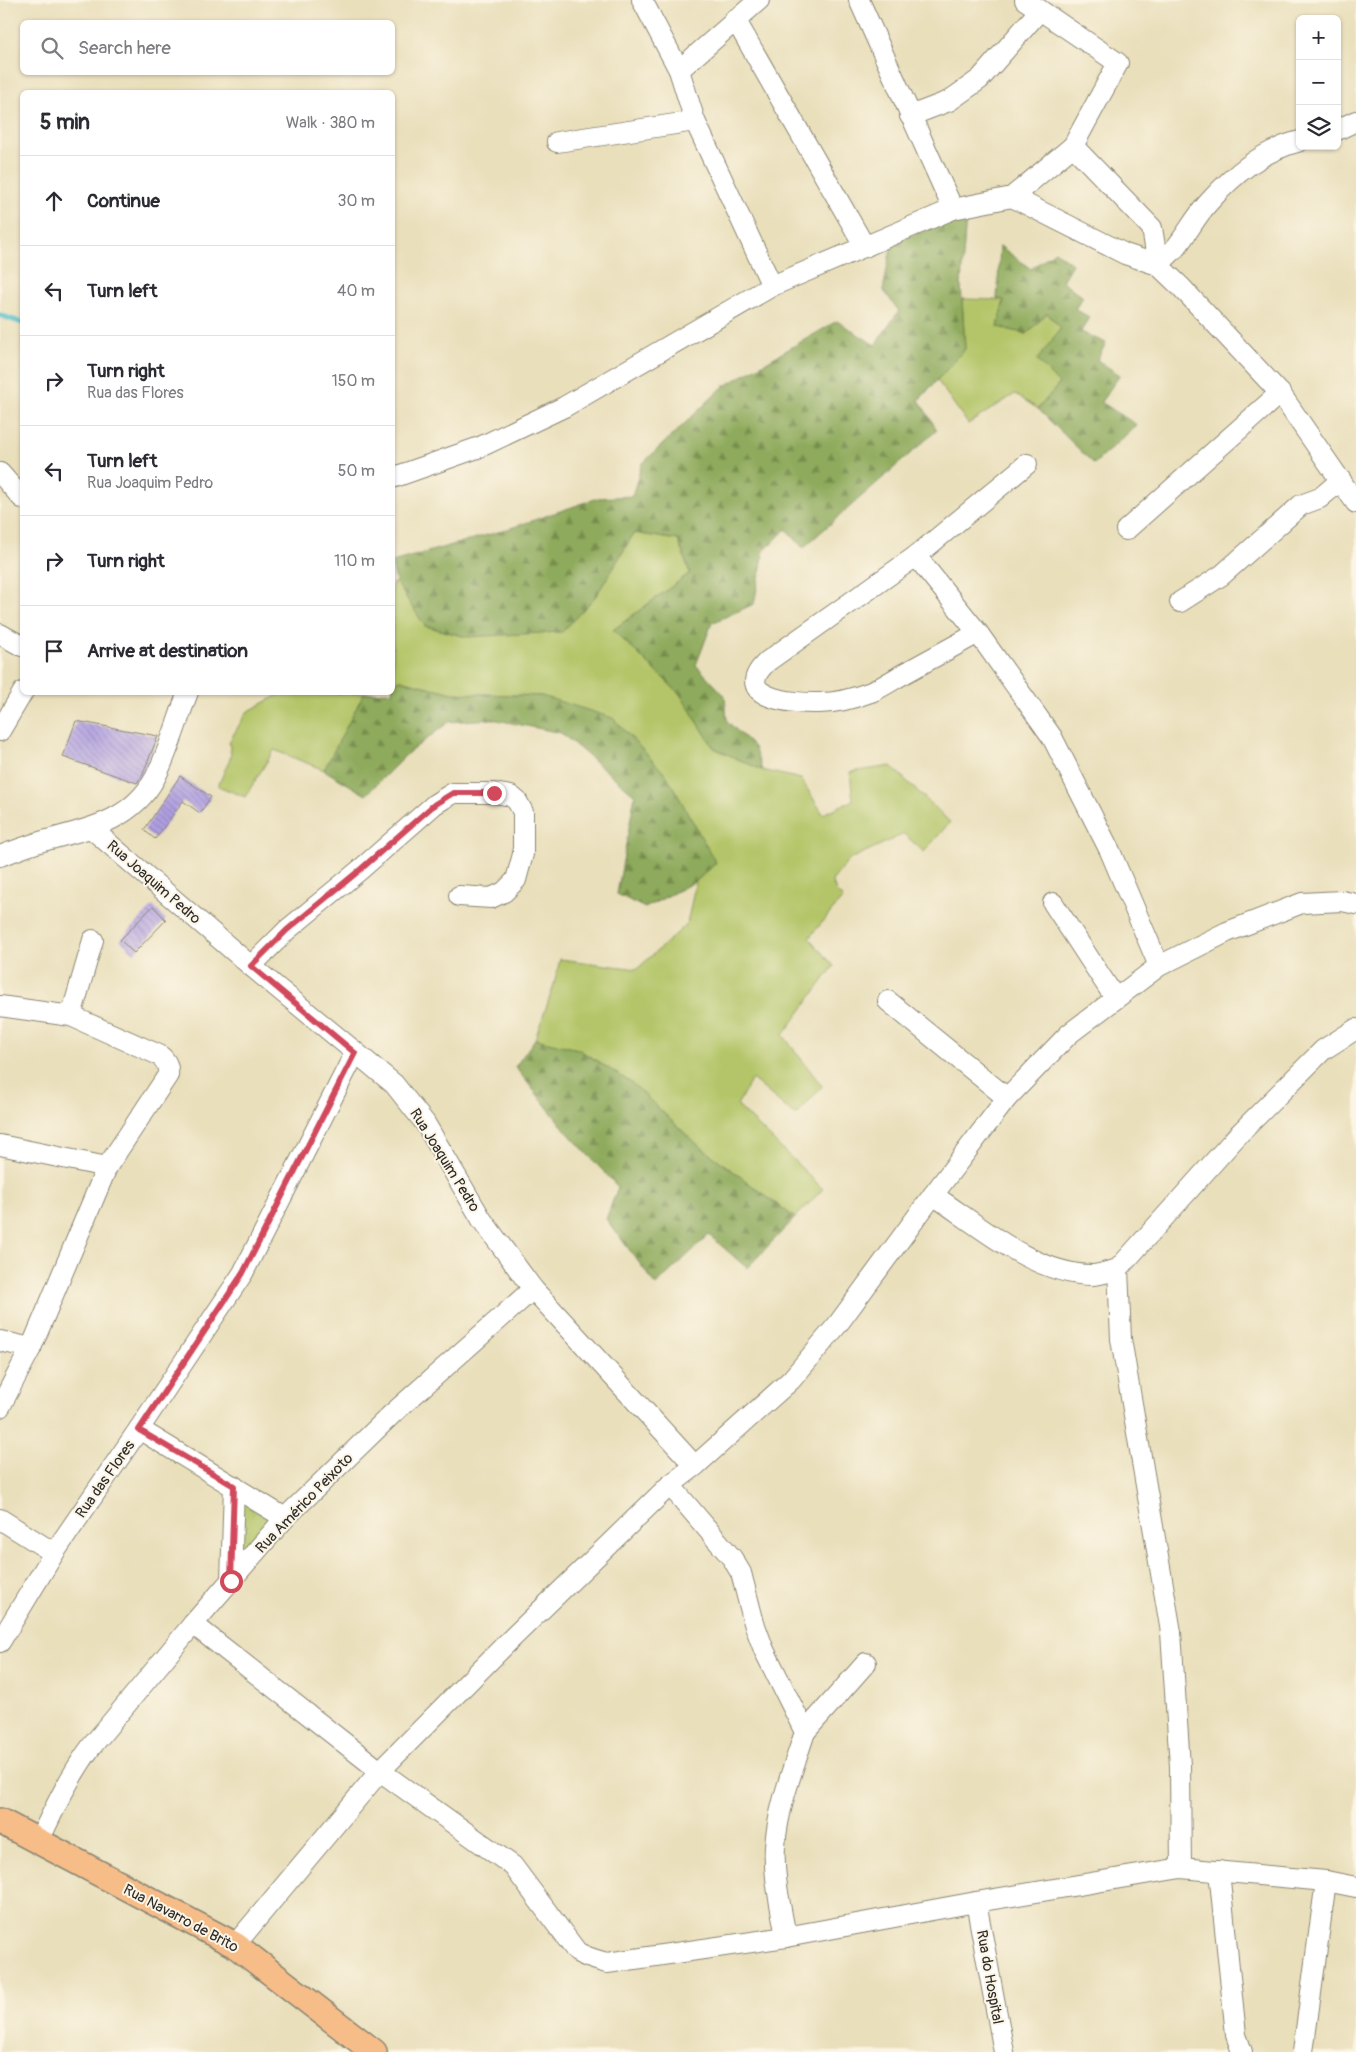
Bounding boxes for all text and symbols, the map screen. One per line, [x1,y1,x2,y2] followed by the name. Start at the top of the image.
[1296,15,1341,150] map controls
[1296,15,1341,60] button: +
[20,20,395,75] search box
[38,34,66,62] icon: search
[78,36,171,60] text: Search here
[1296,60,1341,105] button: −
[1296,105,1341,150] button: layers
[40,109,90,136] text: 5 min
[286,113,375,133] text: Walk · 380 m
[40,187,68,215] icon: ahead
[87,189,160,213] text: Continue
[337,191,375,211] text: 30 m
[40,277,68,305] icon: left
[87,279,157,303] text: Turn left
[337,281,375,301] text: 40 m
[87,359,165,383] text: Turn right
[40,367,68,395] icon: right
[331,371,375,391] text: 150 m
[87,383,184,403] text: Rua das Flores
[87,449,157,473] text: Turn left
[40,457,68,485] icon: left
[338,461,375,481] text: 50 m
[87,473,213,493] text: Rua Joaquim Pedro
[40,547,68,575] icon: right
[87,549,165,573] text: Turn right
[334,551,375,571] text: 110 m
[40,637,68,665] icon: arrive
[87,639,248,663] text: Arrive at destination
[483,782,506,805] route end
[103,836,205,928] street label: Rua Joaquim Pedro
[405,1105,484,1215] street label: Rua Joaquim Pedro
[72,1437,139,1522] street label: Rua das Flores
[252,1449,357,1557] street label: Rua Américo Peixoto
[220,1570,243,1593] route start
[120,1880,242,1957] street label: Rua Navarro de Brito
[972,1928,1007,2026] street label: Rua do Hospital

